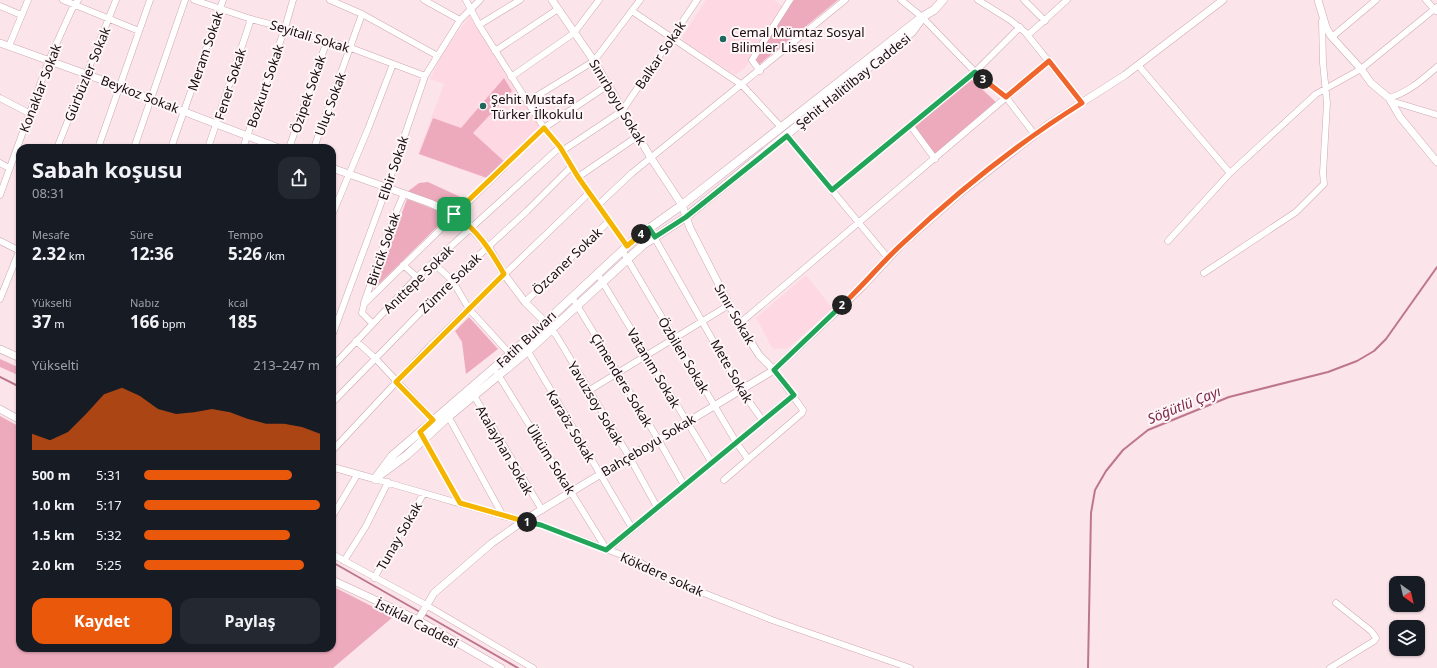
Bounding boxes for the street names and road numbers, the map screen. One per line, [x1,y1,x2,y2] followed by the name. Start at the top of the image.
[183,9,227,93] street label: Meram Sokak
[268,15,352,57] street label: Seyitali Sokak
[631,17,689,92] street label: Balkar Sokak
[60,24,114,124] street label: Gürbüzler Sokak
[792,29,914,133] street label: Şehit Halitilbay Caddesi
[15,41,65,135] street label: Konaklar Sokak
[242,42,288,130] street label: Bozkurt Sokak
[210,46,250,122] street label: Fener Sokak
[286,53,330,135] street label: Özipek Sokak
[585,56,651,148] street label: Sınırboyu Sokak
[310,70,350,138] street label: Uluç Sokak
[98,71,182,117] street label: Beykoz Sokak
[374,133,412,203] street label: Elbir Sokak
[362,210,404,288] street label: Biricik Sokak
[528,223,606,299] street label: Özcaner Sokak
[379,241,457,317] street label: Anıttepe Sokak
[415,249,485,317] street label: Zümre Sokak
[711,281,760,347] street label: Sınır Sokak
[492,307,560,371] street label: Fatih Bulvarı
[654,314,714,396] street label: Özbilen Sokak
[623,325,685,411] street label: Vatanım Sokak
[587,330,657,430] street label: Çimendere Sokak
[707,336,757,406] street label: Mete Sokak
[564,358,628,448] street label: Yavuzsoy Sokak
[542,387,600,465] street label: Karaöz Sokak
[472,402,538,498] street label: Atalayhan Sokak
[597,410,699,480] street label: Bahçeboyu Sokak
[522,420,580,498] street label: Ülküm Sokak
[372,498,426,573] street label: Tunay Sokak
[618,548,706,600] street label: Kökdere sokak
[372,594,462,652] street label: İstiklal Caddesi

